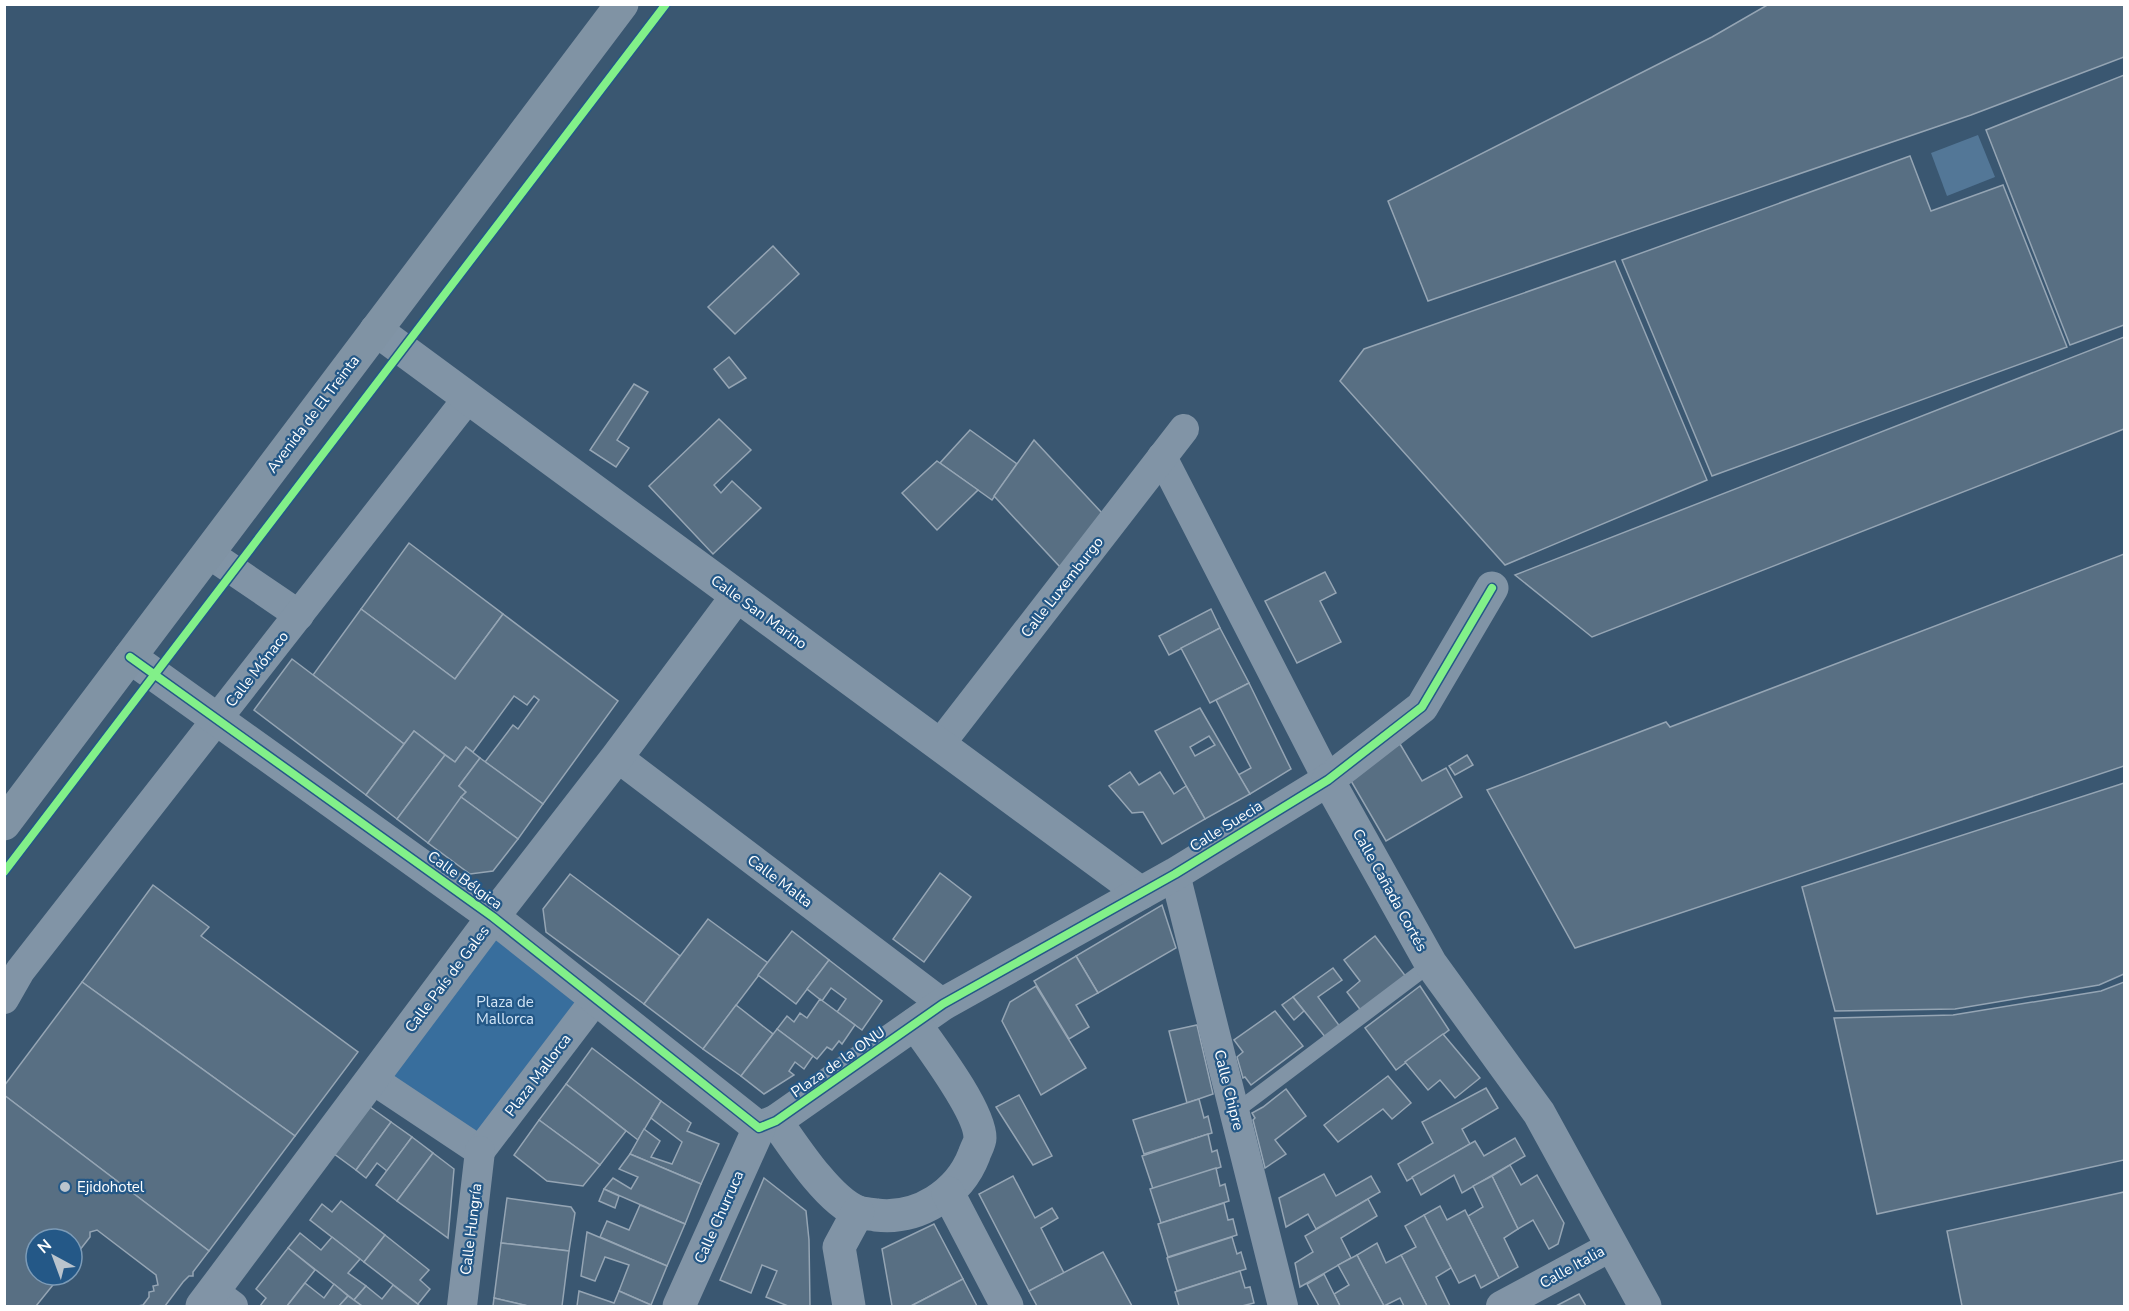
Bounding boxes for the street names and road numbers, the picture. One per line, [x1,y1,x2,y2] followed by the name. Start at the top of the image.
[262,351,364,477] street label: Avenida de El Treinta
[1016,532,1108,642] street label: Calle Luxemburgo
[707,570,811,654] street label: Calle San Marino
[221,627,293,711] street label: Calle Mónaco
[1186,796,1266,856] street label: Calle Suecia
[1348,825,1432,955] street label: Calle Cañada Cortés
[424,846,506,914] street label: Calle Bélgica
[743,850,817,912] street label: Calle Malta
[400,921,494,1037] street label: Calle País de Gales
[787,1022,889,1102] street label: Plaza de la ONU
[500,1030,576,1120] street label: Plaza Mallorca
[1209,1048,1249,1132] street label: Calle Chipre
[690,1167,748,1267] street label: Calle Churruca
[455,1182,487,1276] street label: Calle Hungría
[1536,1241,1608,1293] street label: Calle Italia

